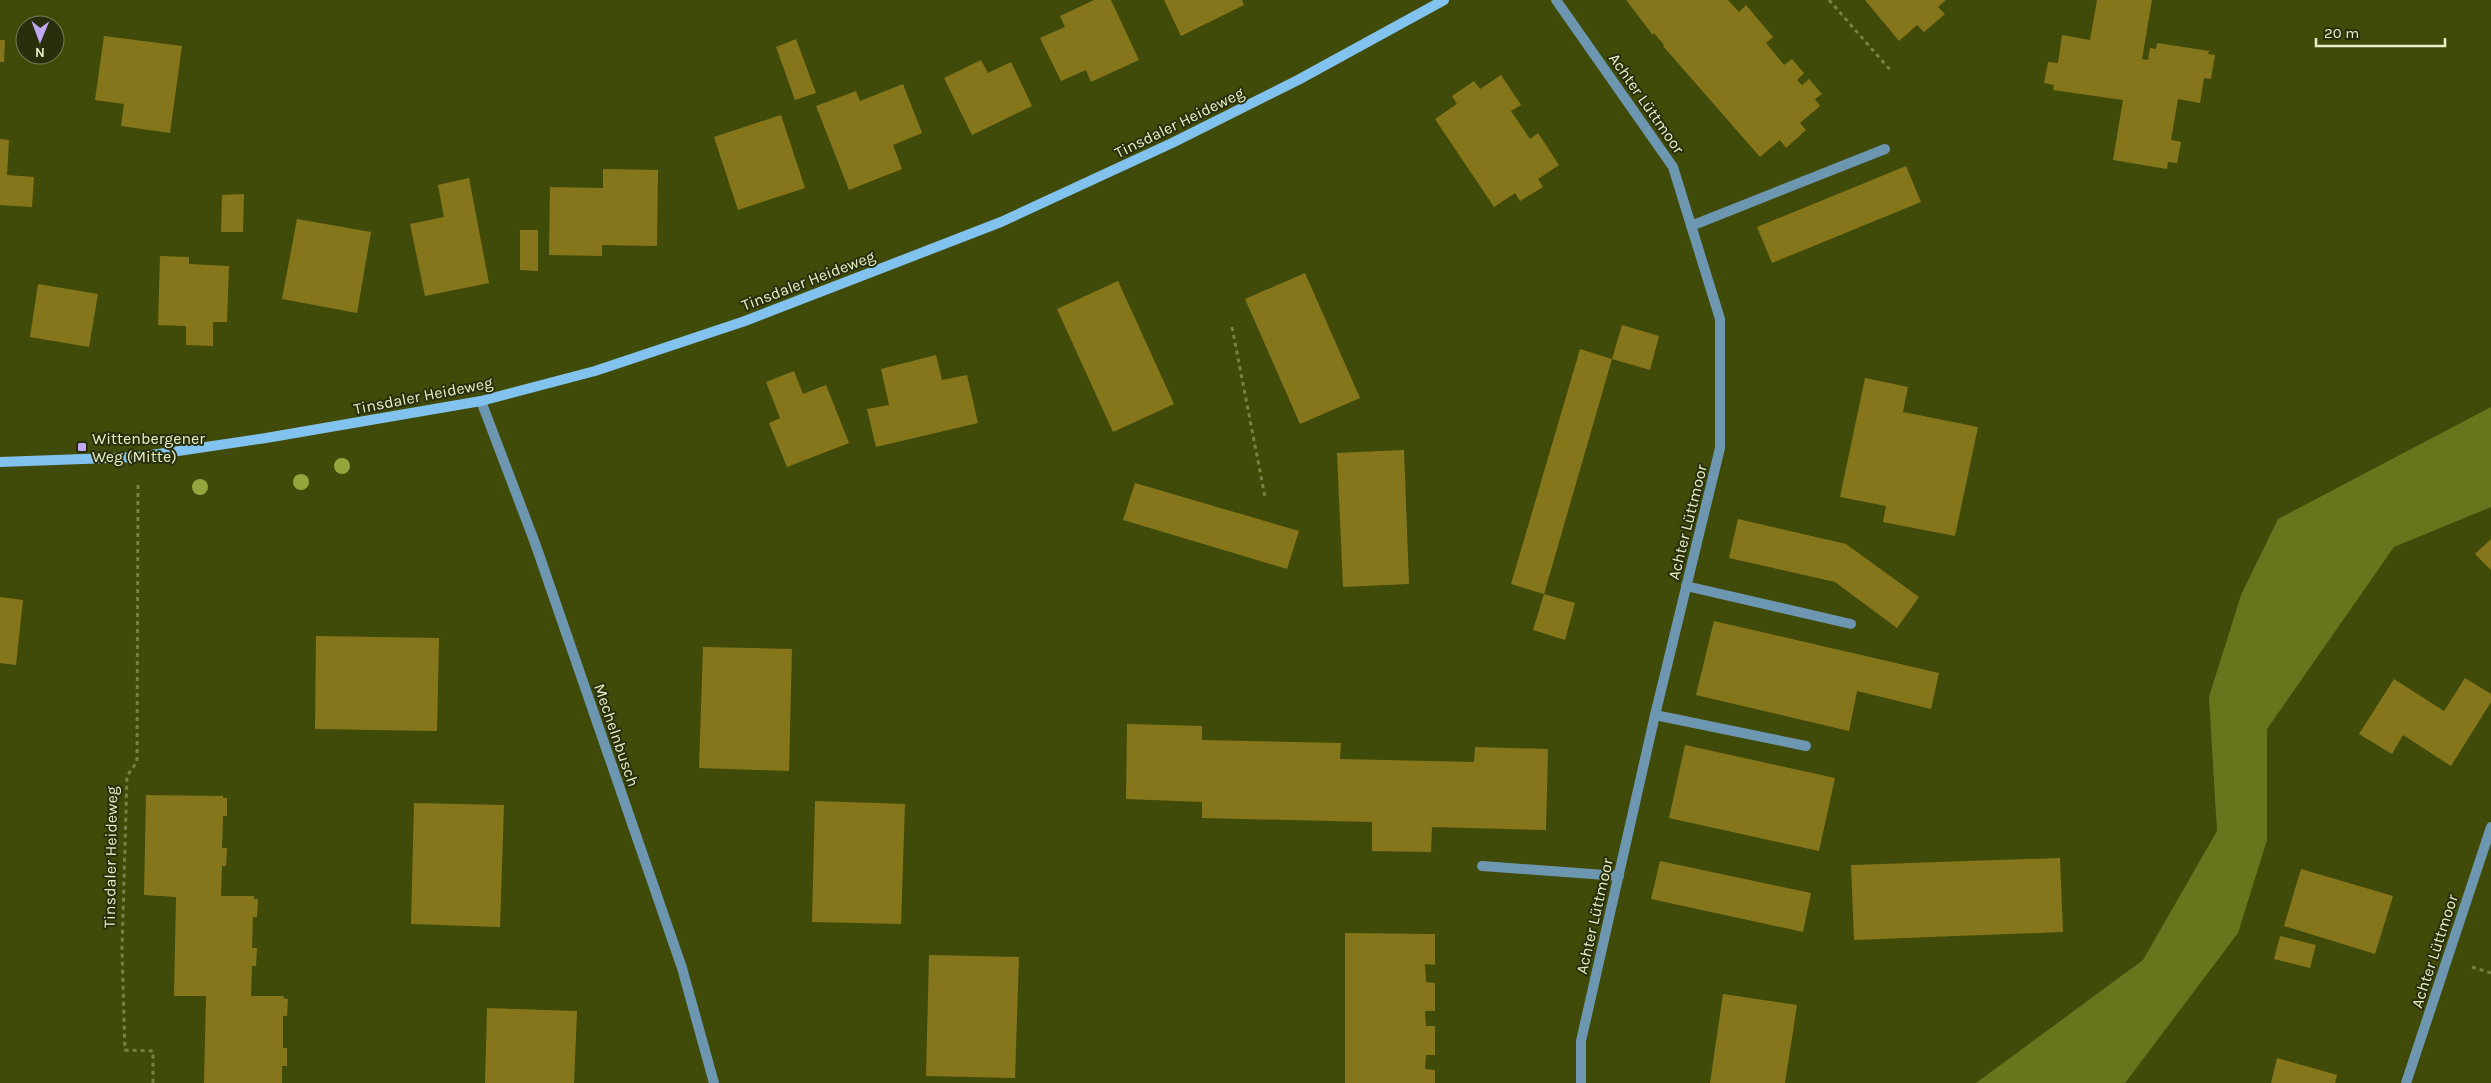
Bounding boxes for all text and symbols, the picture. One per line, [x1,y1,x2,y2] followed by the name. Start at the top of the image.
[15,15,65,65] north arrow
[2316,15,2445,47] scale bar
[2324,24,2359,42] text: 20 m
[35,44,45,61] text: N
[1605,49,1688,157] street label: Achter Lüttmoor
[1111,83,1247,162] street label: Tinsdaler Heideweg
[739,246,878,315] street label: Tinsdaler Heideweg
[352,373,494,418] street label: Tinsdaler Heideweg
[92,429,205,466] place label: Wittenbergener Weg (Mitte)
[76,441,88,453] marker: Wittenbergener Weg (Mitte)
[1664,462,1711,582] street label: Achter Lüttmoor
[590,681,643,789] street label: Mechelnbusch
[100,786,121,928] street label: Tinsdaler Heideweg
[1572,856,1617,976] street label: Achter Lüttmoor
[2407,892,2462,1010] street label: Achter Lüttmoor

